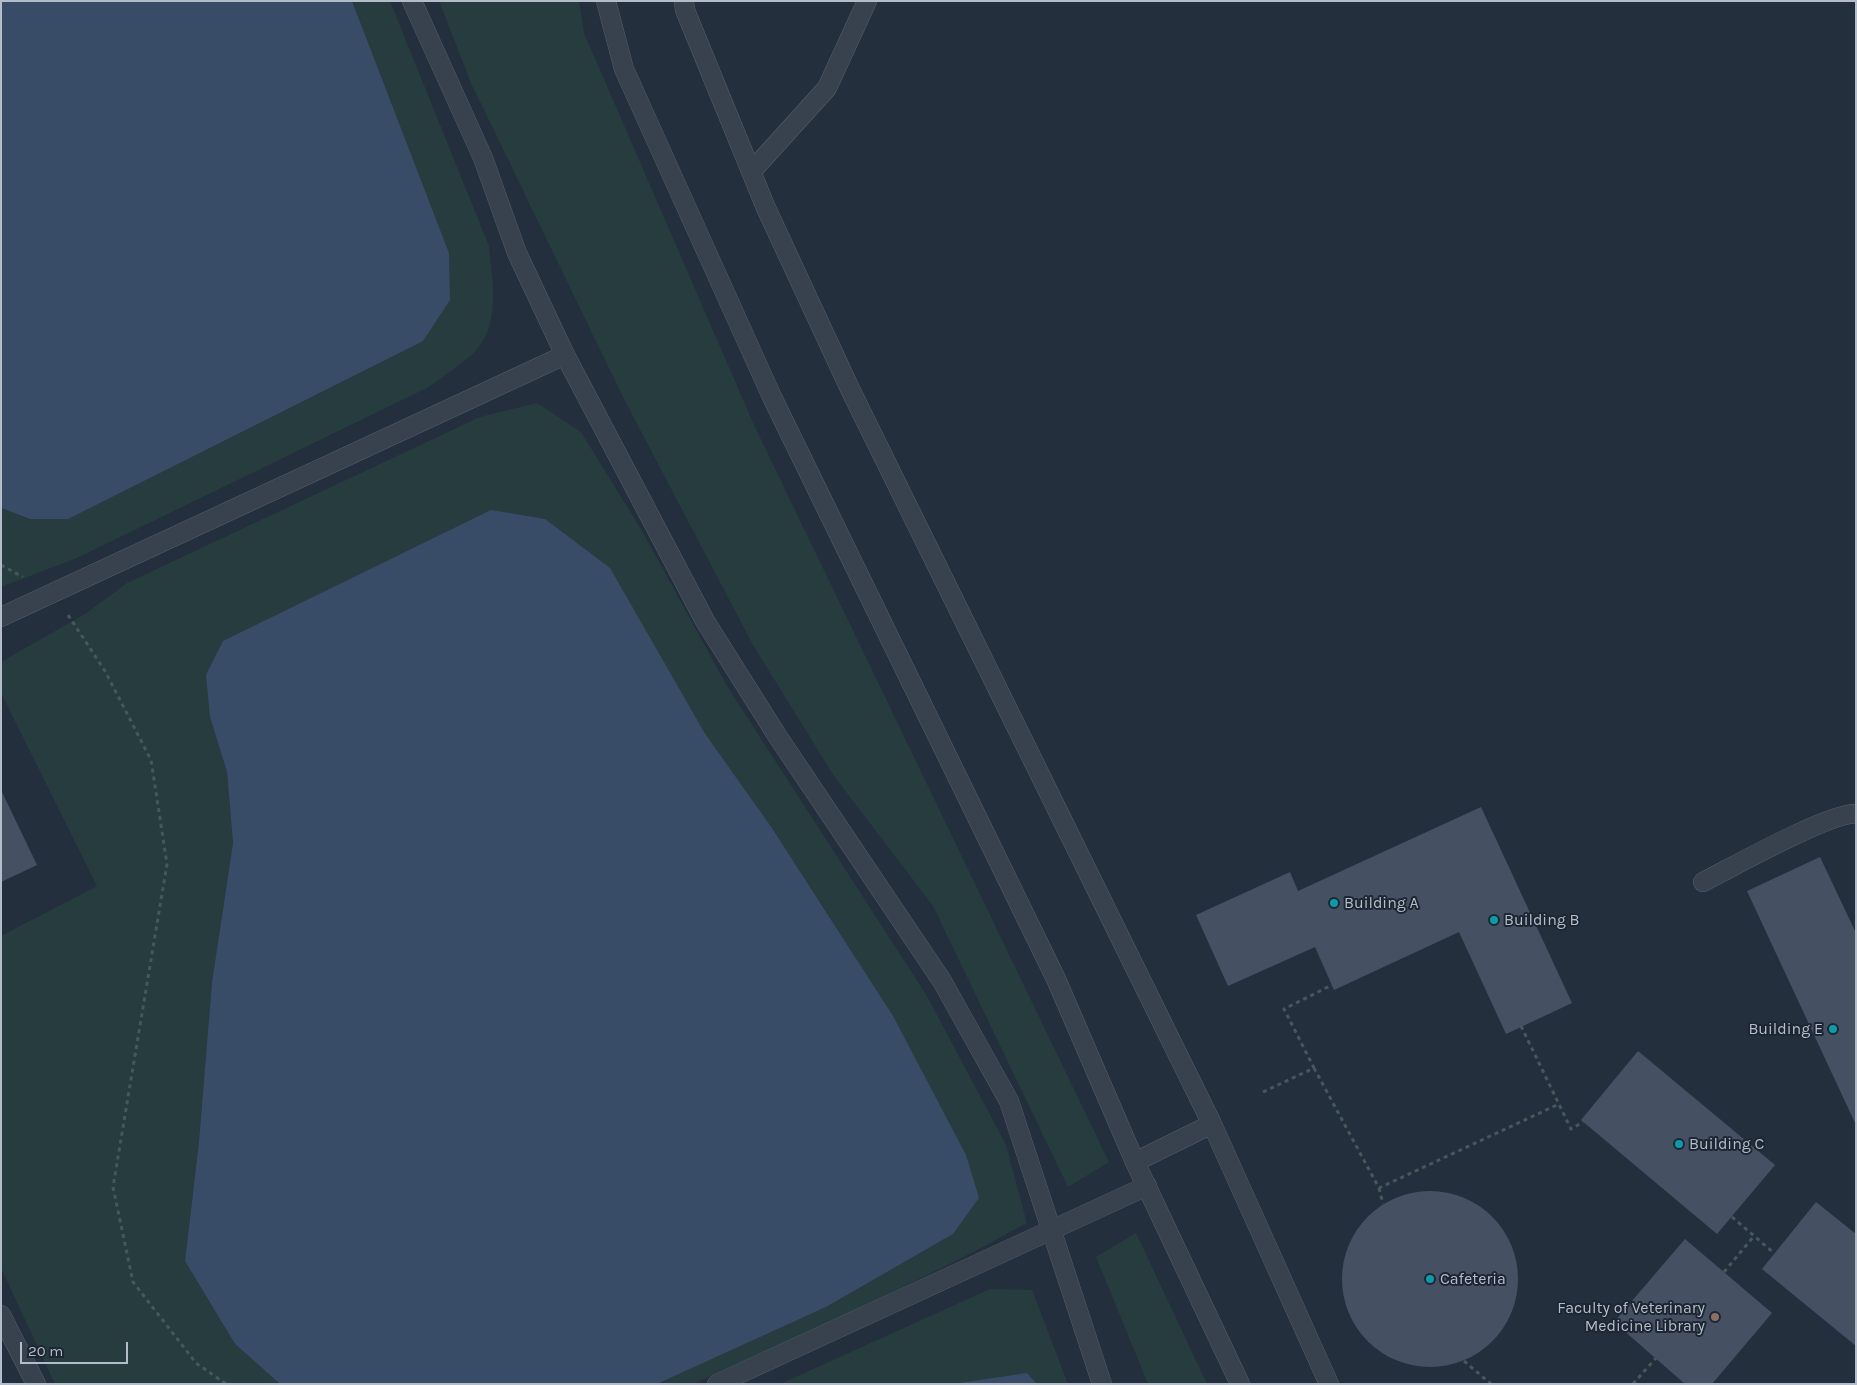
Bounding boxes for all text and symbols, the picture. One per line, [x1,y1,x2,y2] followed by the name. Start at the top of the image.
[1344,893,1419,913] place label: Building A
[1328,897,1340,909] marker: Building A
[1504,910,1580,930] place label: Building B
[1488,914,1500,926] marker: Building B
[1748,1019,1823,1039] place label: Building E
[1827,1023,1839,1035] marker: Building E
[1689,1134,1764,1154] place label: Building C
[1673,1138,1685,1150] marker: Building C
[1440,1269,1506,1289] place label: Cafeteria
[1424,1273,1436,1285] marker: Cafeteria
[1557,1298,1705,1336] place label: Faculty of Veterinary Medicine Library
[1709,1311,1721,1323] marker: Faculty of Veterinary Medicine Library
[22,1332,130,1364] scale bar
[28,1342,63,1360] text: 20 m

